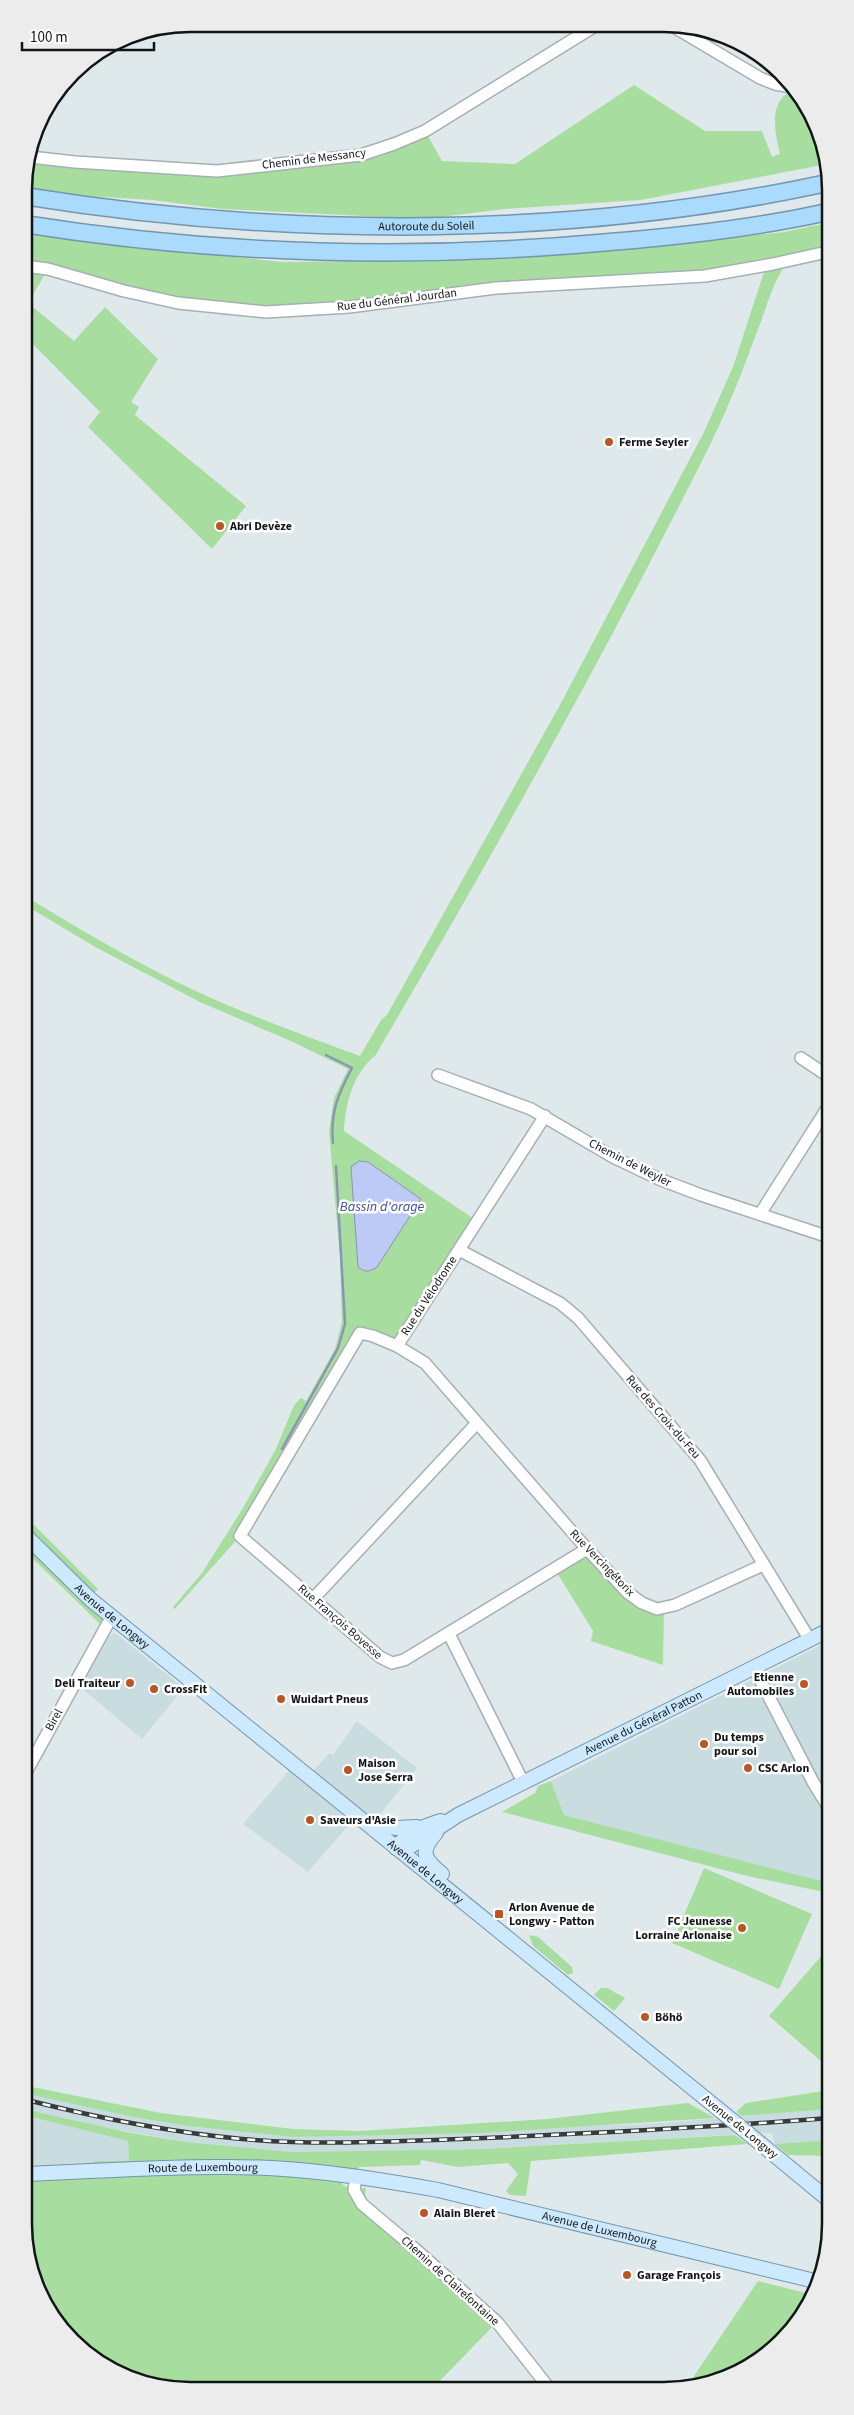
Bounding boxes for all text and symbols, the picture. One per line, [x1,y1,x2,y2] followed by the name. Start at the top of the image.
[22,20,155,52] scale bar
[30,27,68,48] text: 100 m
[261,144,367,174] street label: Chemin de Messancy
[378,217,475,235] street label: Autoroute du Soleil
[336,284,458,316] street label: Rue du Général Jourdan
[619,434,689,451] place label: Ferme Seyler
[603,436,615,448] marker: Ferme Seyler
[229,518,292,535] place label: Abri Devèze
[214,520,226,532] marker: Abri Devèze
[586,1135,675,1191] street label: Chemin de Weyler
[340,1197,425,1217] water label: Bassin d'orage
[397,1253,461,1339] street label: Rue du Vélodrome
[622,1371,704,1463] street label: Rue des Croix-du-Feu
[566,1526,639,1601] street label: Rue Vercingétorix
[71,1580,154,1653] street label: Avenue de Longwy
[294,1580,386,1664] street label: Rue François Bovesse
[726,1669,794,1700] place label: Etienne Automobiles
[55,1675,120,1692] place label: Deli Traiteur
[124,1677,136,1689] marker: Deli Traiteur
[798,1678,810,1690] marker: Etienne Automobiles
[164,1681,207,1698] place label: CrossFit
[148,1683,160,1695] marker: CrossFit
[581,1686,705,1759] street label: Avenue du Général Patton
[291,1691,368,1708] place label: Wuidart Pneus
[275,1693,287,1705] marker: Wuidart Pneus
[41,1706,67,1734] street label: Birel
[714,1729,764,1760] place label: Du temps pour soi
[698,1738,710,1750] marker: Du temps pour soi
[358,1755,413,1786] place label: Maison Jose Serra
[758,1760,809,1777] place label: CSC Arlon
[742,1762,754,1774] marker: CSC Arlon
[342,1764,354,1776] marker: Maison Jose Serra
[320,1812,396,1829] place label: Saveurs d'Asie
[304,1814,316,1826] marker: Saveurs d'Asie
[384,1835,468,1908] street label: Avenue de Longwy
[508,1899,594,1930] place label: Arlon Avenue de Longwy - Patton
[493,1908,505,1920] marker: Arlon Avenue de Longwy - Patton
[635,1913,732,1944] place label: FC Jeunesse Lorraine Arlonaise
[736,1922,748,1934] marker: FC Jeunesse Lorraine Arlonaise
[655,2009,683,2026] place label: Böhö
[639,2011,651,2023] marker: Böhö
[698,2091,782,2163] street label: Avenue de Longwy
[148,2158,258,2177] street label: Route de Luxembourg
[433,2205,496,2222] place label: Alain Bleret
[418,2207,430,2219] marker: Alain Bleret
[541,2207,659,2251] street label: Avenue de Luxembourg
[397,2232,503,2330] street label: Chemin de Clairefontaine
[637,2267,721,2284] place label: Garage François
[621,2269,633,2281] marker: Garage François

